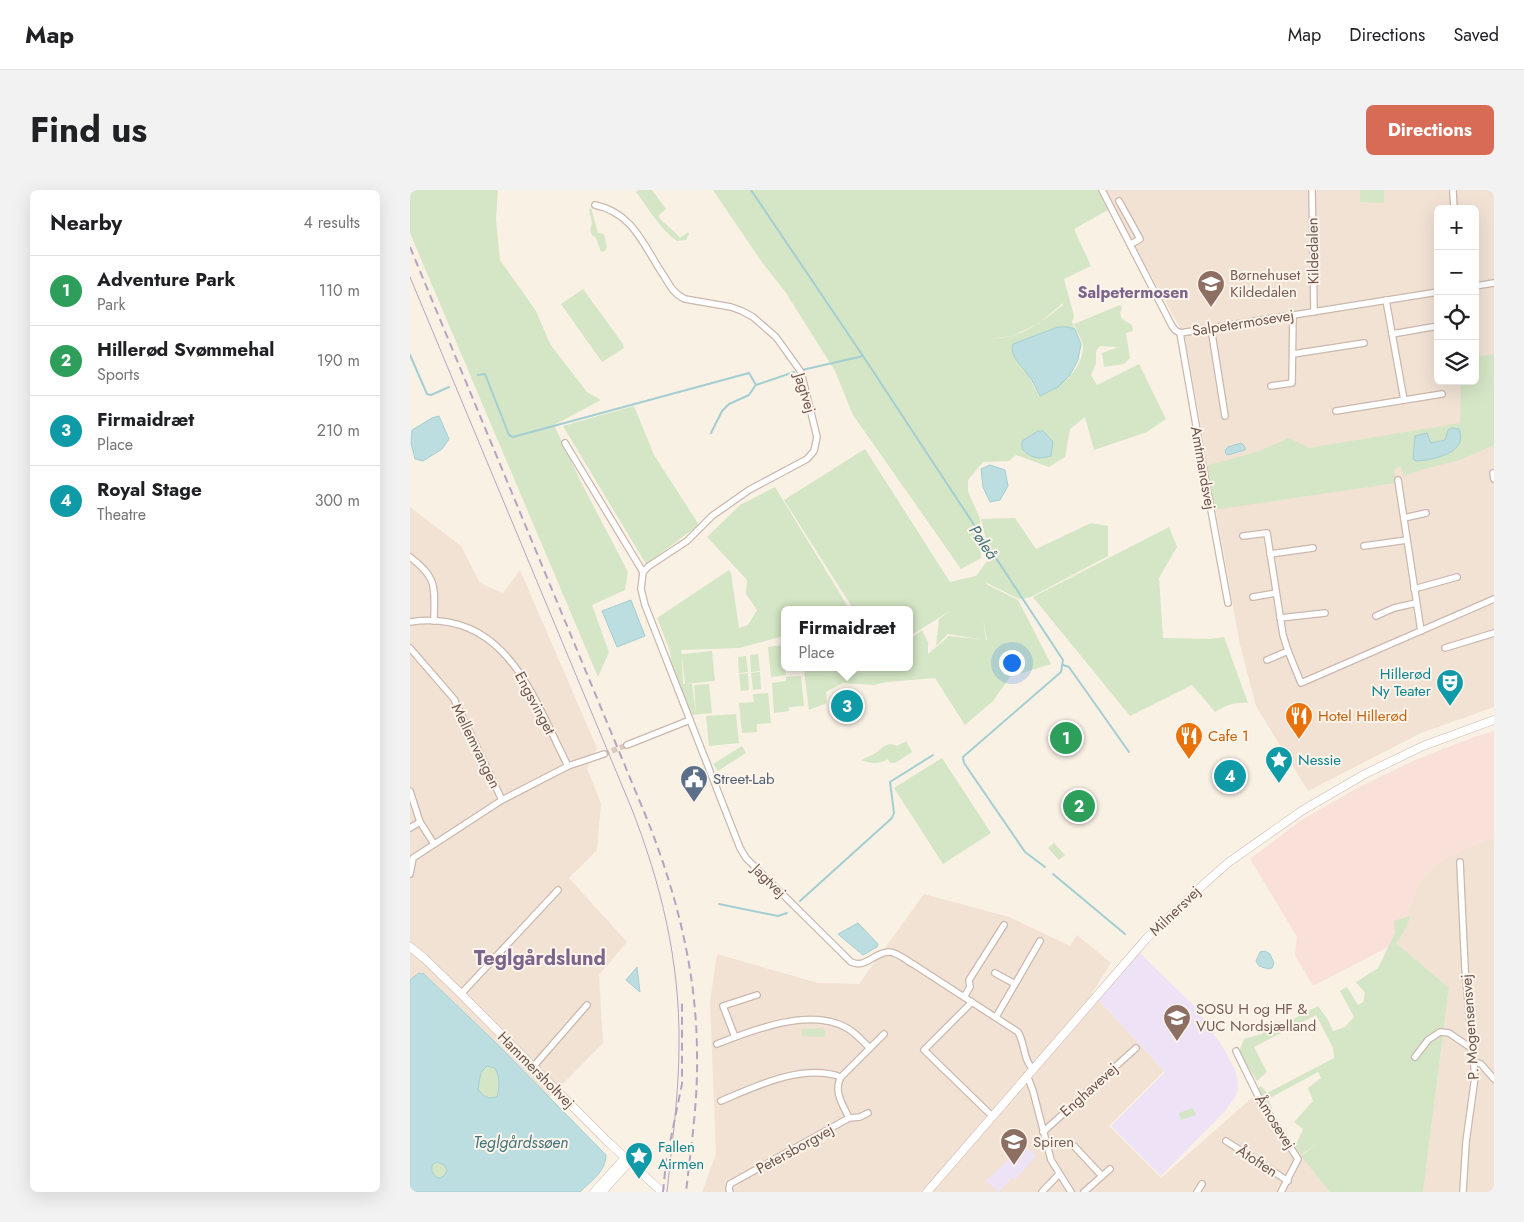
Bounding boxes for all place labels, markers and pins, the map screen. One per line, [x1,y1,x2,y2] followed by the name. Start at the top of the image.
[1230,264,1301,303] place label: Børnehuset Kildedalen
[1196,269,1226,308] school or university icon: Børnehuset Kildedalen
[1371,663,1432,702] place label: Hillerød Ny Teater
[1435,668,1465,707] theatre icon: Hillerød Ny Teater
[831,687,863,725] pin: 3
[1284,701,1314,740] restaurant icon: Hotel Hillerød
[1318,705,1407,727] place label: Hotel Hillerød
[1050,719,1082,757] pin: 1
[1174,721,1204,760] restaurant icon: Cafe 1
[1208,725,1249,747] place label: Cafe 1
[1264,745,1294,784] place icon: Nessie
[1298,749,1341,771] place label: Nessie
[1214,757,1246,795] pin: 4
[679,764,709,803] public building icon: Street-Lab
[713,768,775,790] place label: Street-Lab
[1063,787,1095,825] pin: 2
[1196,998,1316,1037] place label: SOSU H og HF & VUC Nordsjælland
[1162,1003,1192,1042] school or university icon: SOSU H og HF & VUC Nordsjælland
[999,1127,1029,1166] school or university icon: Spiren
[1033,1131,1074,1153] place label: Spiren
[658,1136,704,1175] place label: Fallen Airmen
[624,1141,654,1180] place icon: Fallen Airmen

